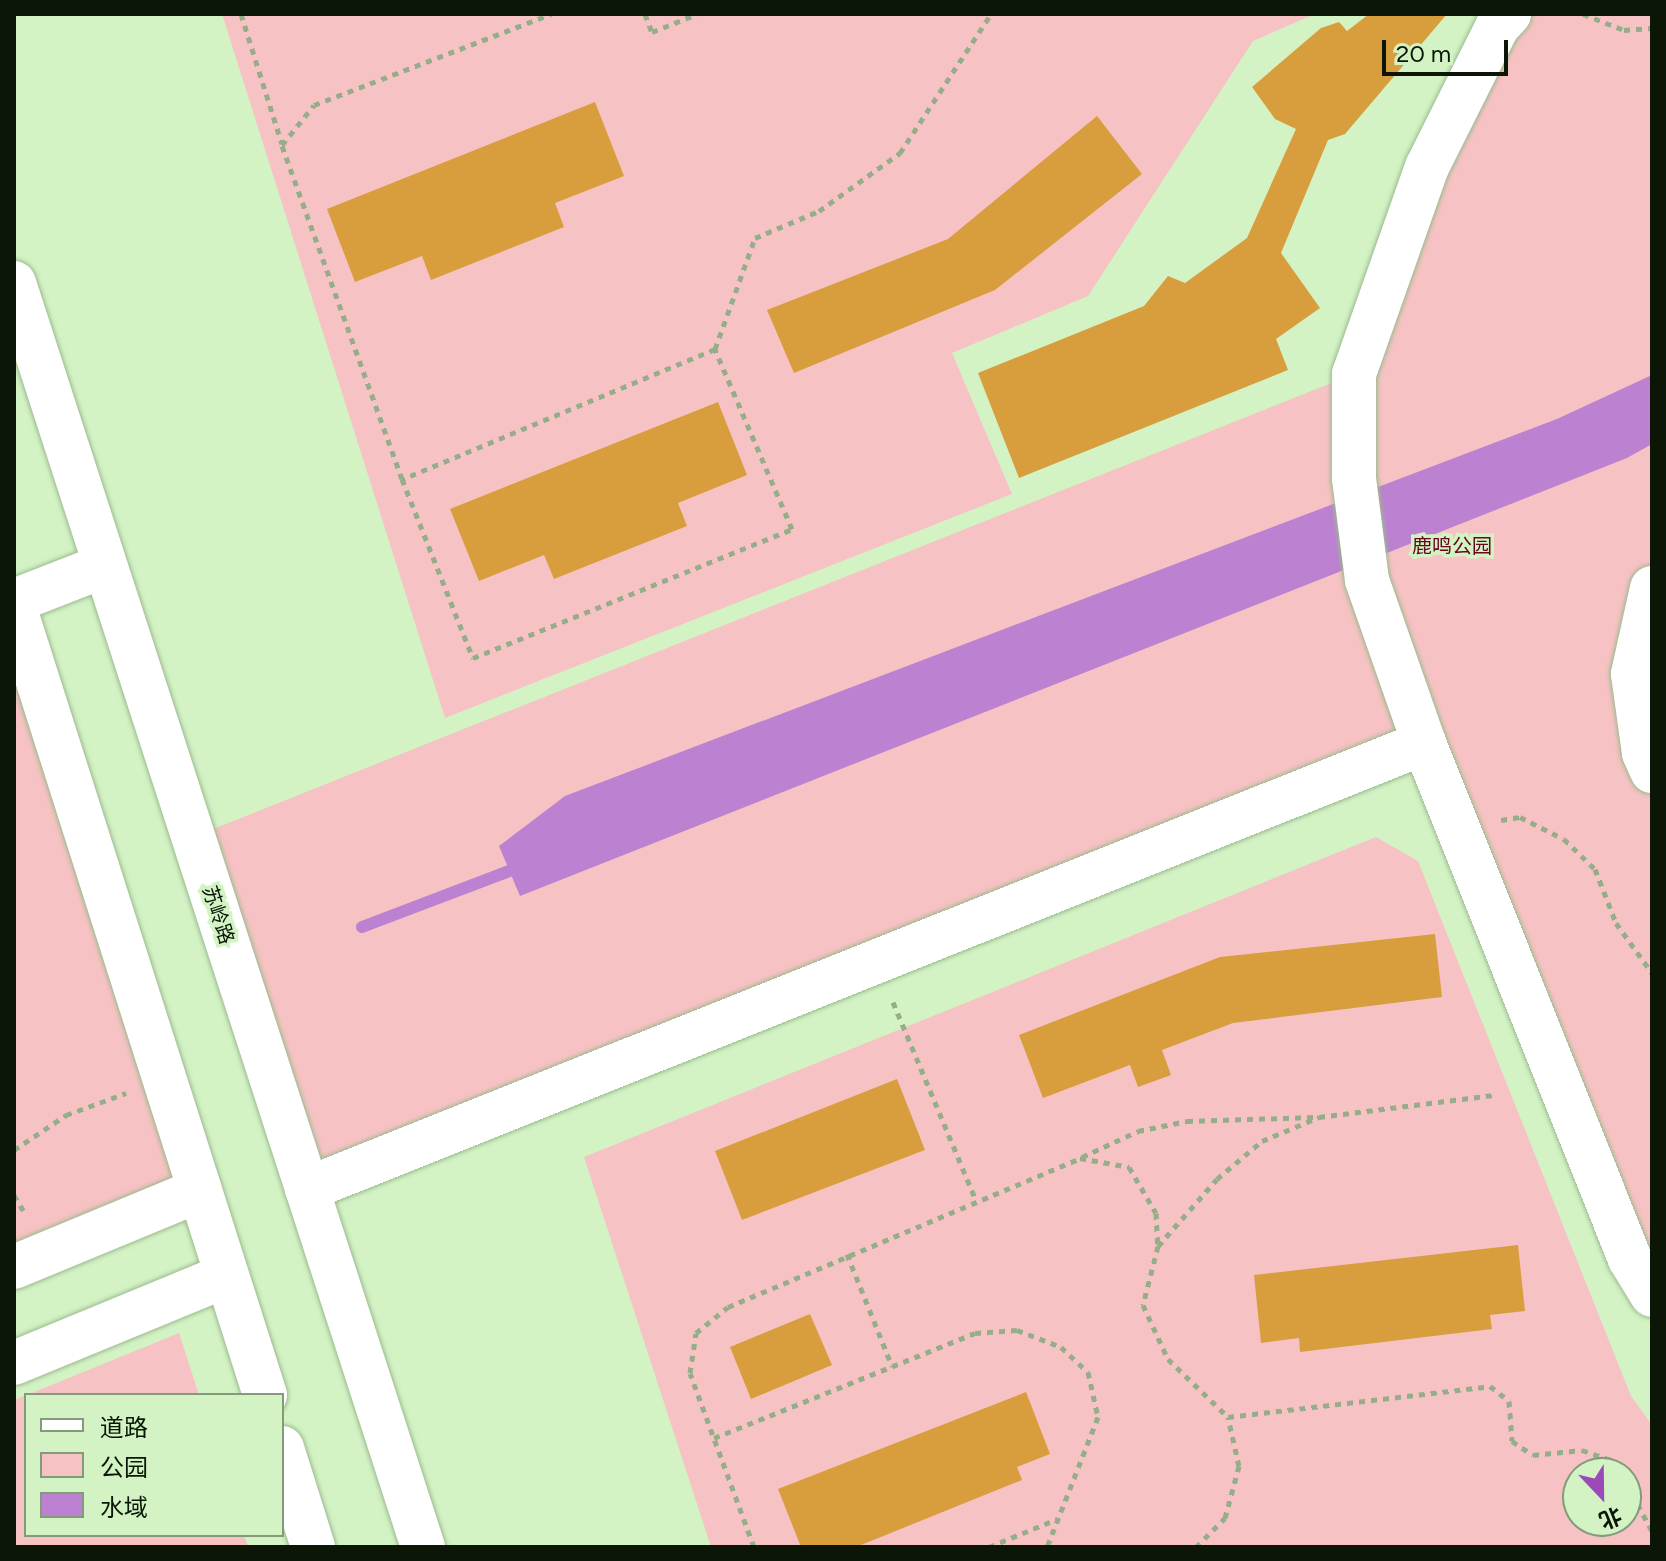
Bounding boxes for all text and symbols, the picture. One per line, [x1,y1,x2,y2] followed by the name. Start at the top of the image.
[1386,24,1512,74] scale bar
[1396,39,1451,68] text: 20 m
[1412,534,1492,558] park label: 鹿鸣公园
[197,883,239,947] street label: 苏岭路
[24,1393,284,1537] legend
[100,1413,148,1442] text: 道路
[100,1453,148,1482] text: 公园
[1562,1457,1642,1537] north arrow
[100,1493,148,1522] text: 水域
[1595,1501,1626,1534] text: 北

